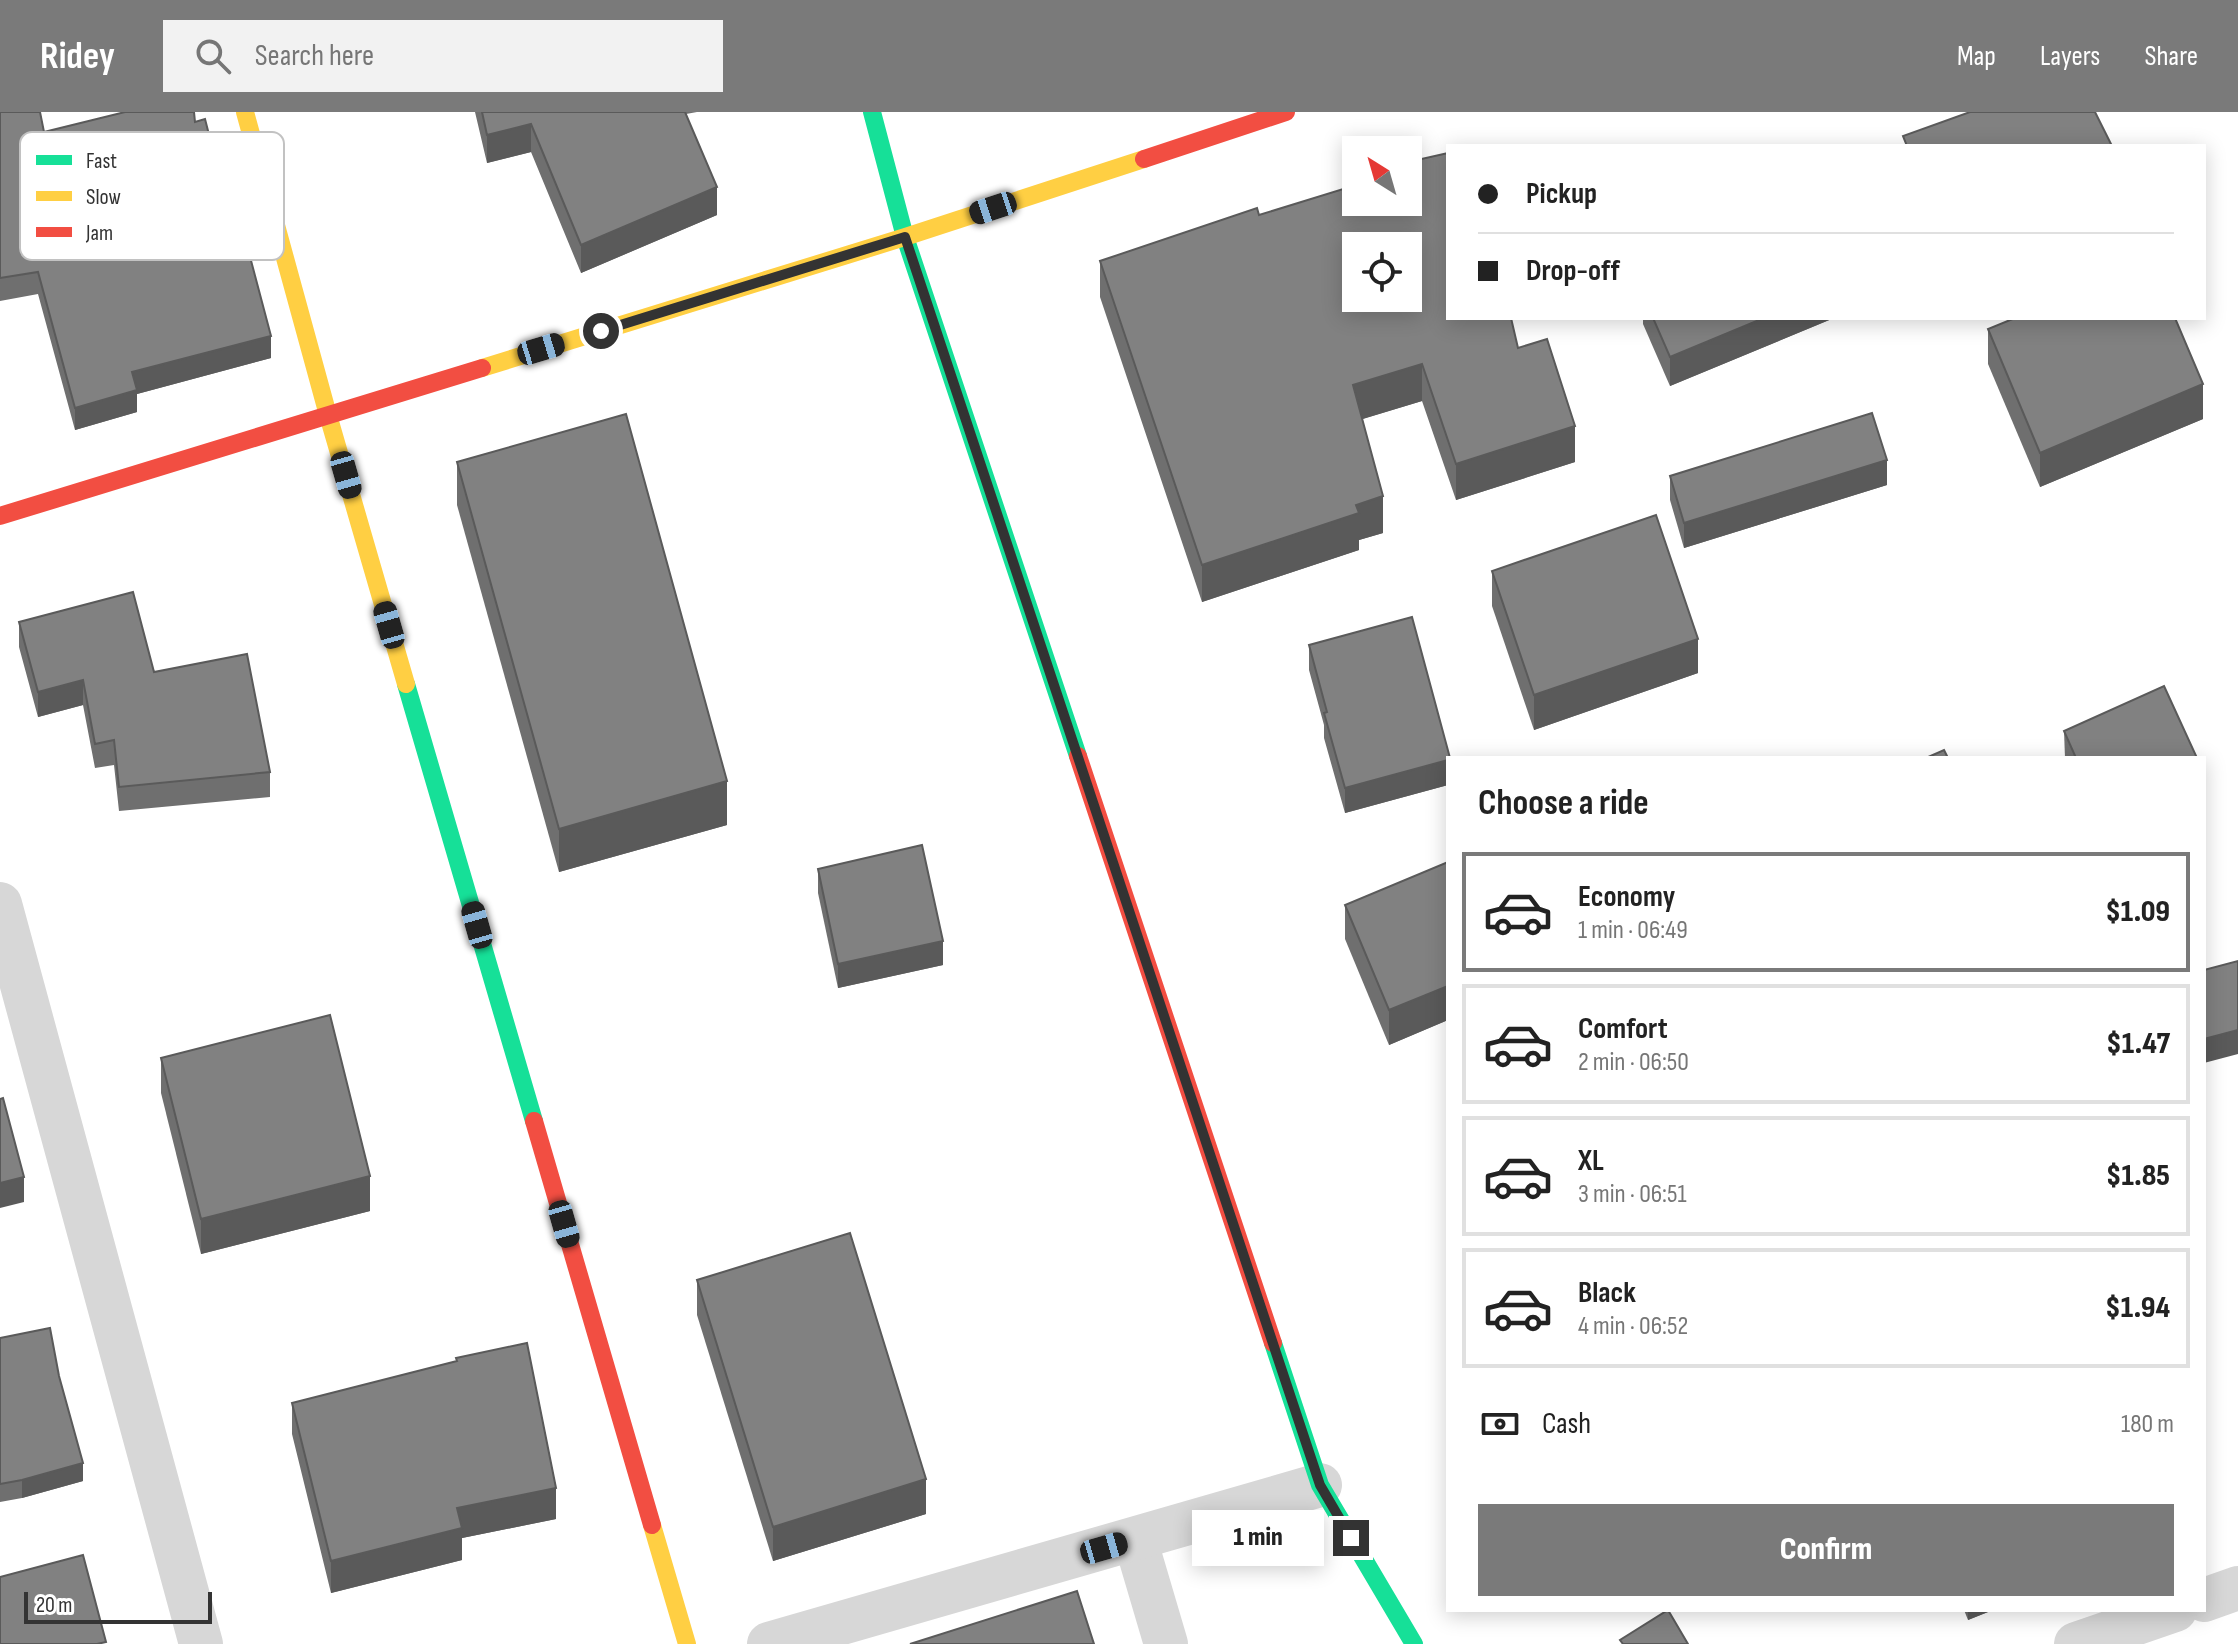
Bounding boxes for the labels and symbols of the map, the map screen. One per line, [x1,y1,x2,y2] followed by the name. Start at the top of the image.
[20,132,284,260] legend
[1342,136,1422,216] north arrow
[86,148,117,175] text: Fast
[86,184,121,211] text: Slow
[966,189,1020,227] car
[85,220,113,247] text: Jam
[583,313,619,349] route start
[515,331,567,367] car
[328,449,364,501] car
[371,599,407,651] car
[459,899,495,951] car
[546,1198,582,1250] car
[1191,1510,1323,1566] callout: 1 min
[1333,1520,1369,1556] route end
[1078,1530,1130,1566] car
[24,1588,212,1624] scale bar

